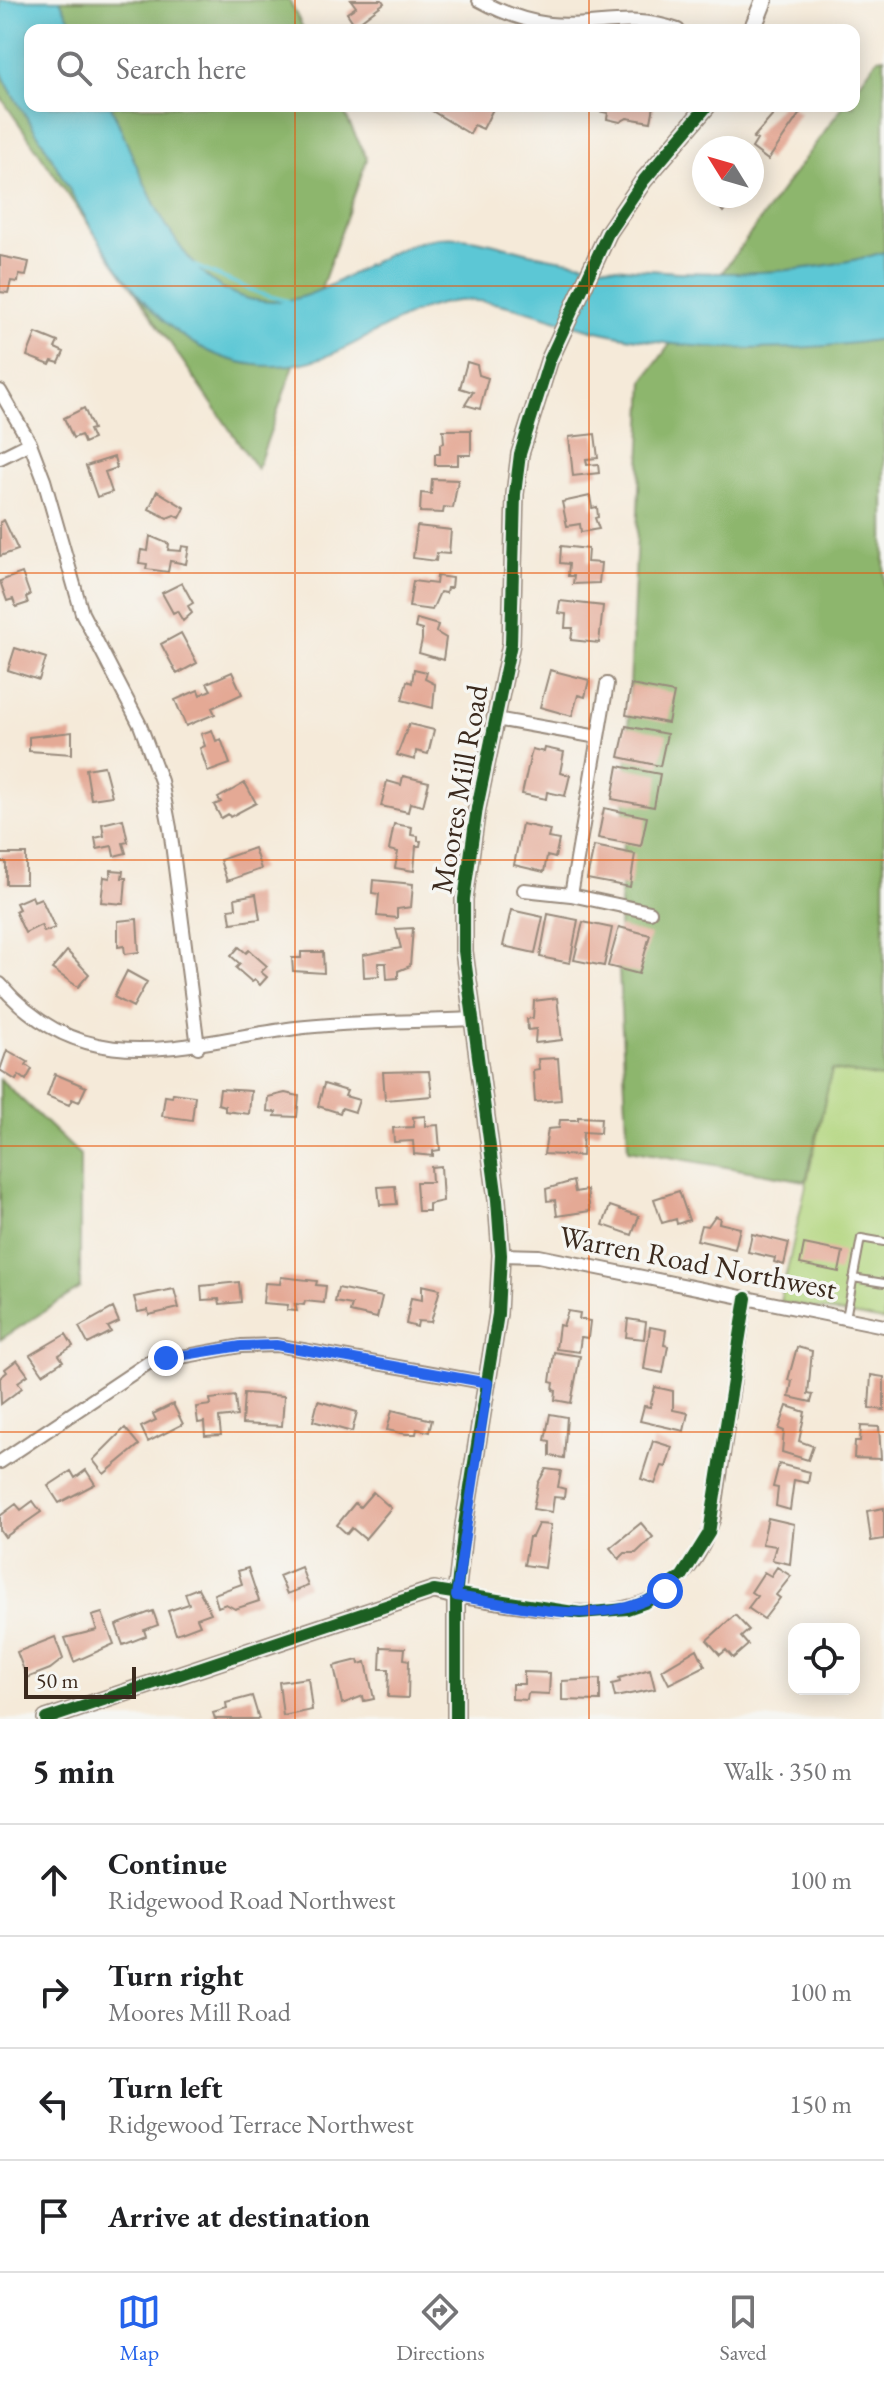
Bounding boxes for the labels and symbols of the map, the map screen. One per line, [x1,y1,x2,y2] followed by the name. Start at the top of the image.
[692,136,764,208] north arrow
[421,681,497,896] street label: Moores Mill Road
[556,1216,841,1308] street label: Warren Road Northwest
[148,1340,184,1376] route end
[647,1573,683,1609] route start
[24,1663,136,1699] scale bar

